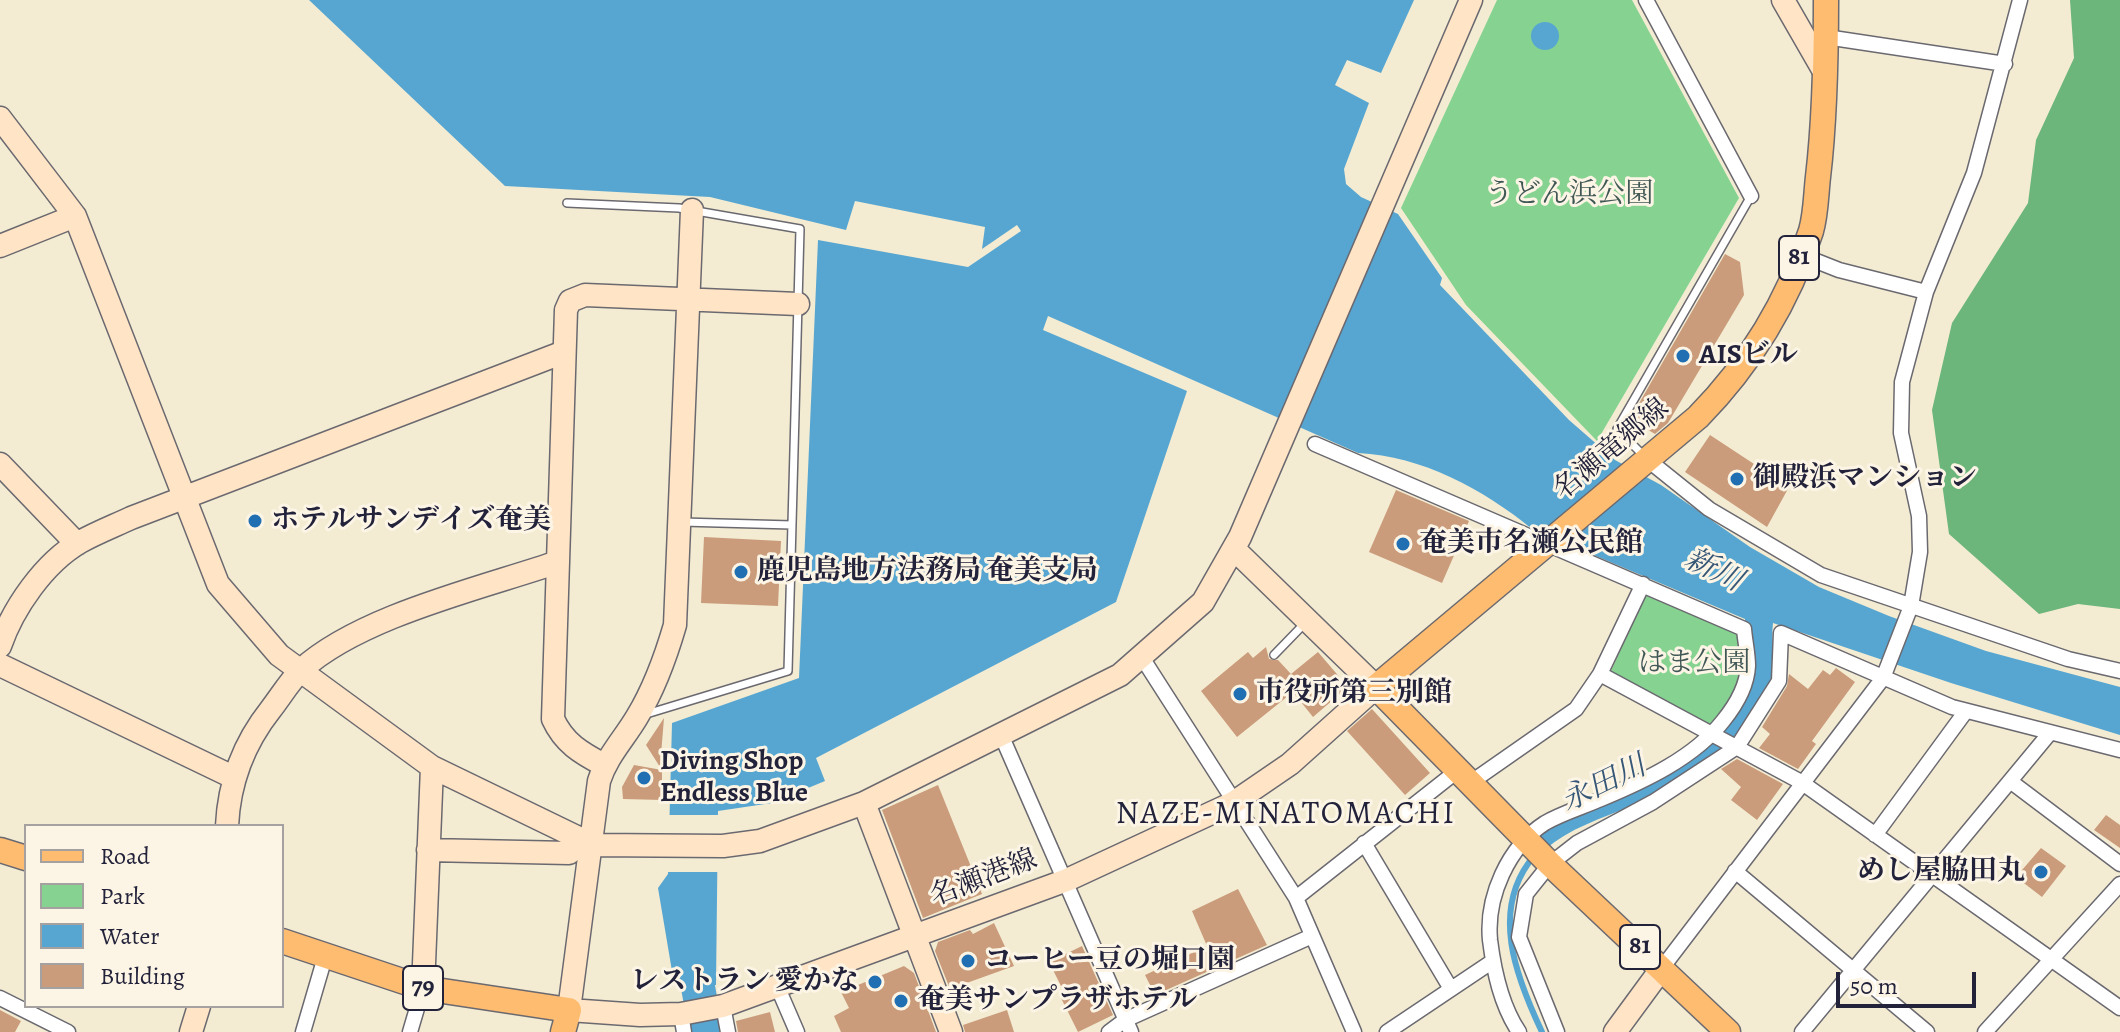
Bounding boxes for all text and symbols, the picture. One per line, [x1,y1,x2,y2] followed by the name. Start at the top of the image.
[1485,178,1653,212] park label: うどん浜公園
[1779,236,1819,280] road number: 81
[1699,339,1798,373] place label: AISビル
[1674,347,1692,365] marker: AISビル
[1548,392,1676,508] street label: 名瀬竜郷線
[1753,462,1977,496] place label: 御殿浜マンション
[1728,470,1746,488] marker: 御殿浜マンション
[271,504,551,538] place label: ホテルサンデイズ奄美
[246,512,264,530] marker: ホテルサンデイズ奄美
[1419,527,1643,561] place label: 奄美市名瀬公民館
[1394,535,1412,553] marker: 奄美市名瀬公民館
[1678,542,1748,600] water label: 新川
[757,555,1098,589] place label: 鹿児島地方法務局 奄美支局
[732,563,750,581] marker: 鹿児島地方法務局 奄美支局
[1638,647,1750,681] park label: はま公園
[1256,677,1452,711] place label: 市役所第三別館
[1231,685,1249,703] marker: 市役所第三別館
[660,745,808,811] place label: Diving Shop Endless Blue
[1556,749,1652,821] water label: 永田川
[635,769,653,787] marker: Diving Shop Endless Blue
[1116,796,1456,834] district label: NAZE-MINATOMACHI
[24,824,284,1008] legend
[100,840,150,872] text: Road
[926,843,1042,915] street label: 名瀬港線
[1857,855,2025,889] place label: めし屋脇田丸
[2032,863,2050,881] marker: めし屋脇田丸
[100,880,145,912] text: Park
[100,920,160,952] text: Water
[1620,925,1660,969] road number: 81
[984,944,1235,978] place label: コーヒー豆の堀口園
[959,952,977,970] marker: コーヒー豆の堀口園
[1840,956,1980,1006] scale bar
[100,960,185,992] text: Building
[630,965,859,999] place label: レストラン 愛かな
[403,966,443,1010] road number: 79
[1850,970,1898,1002] text: 50 m
[866,973,884,991] marker: レストラン 愛かな
[917,984,1197,1018] place label: 奄美サンプラザホテル
[892,992,910,1010] marker: 奄美サンプラザホテル

